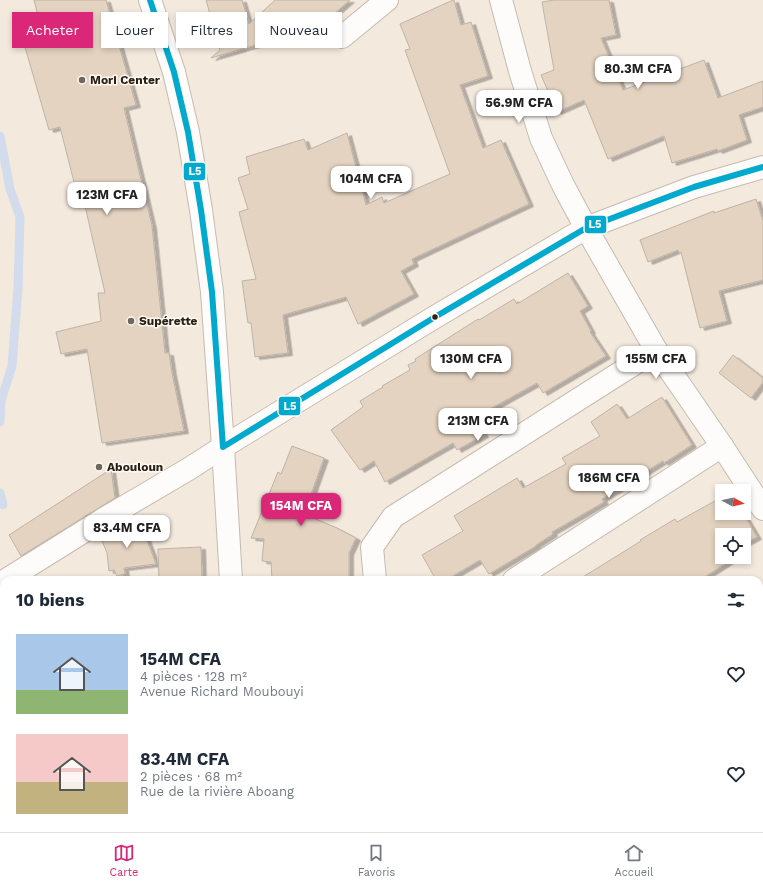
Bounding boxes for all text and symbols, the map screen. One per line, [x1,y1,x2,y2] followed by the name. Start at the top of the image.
[12,12,93,48] chip: Acheter
[101,12,168,48] chip: Louer
[176,12,247,48] chip: Filtres
[255,12,342,48] chip: Nouveau
[592,56,684,90] pin: 80.3M CFA
[604,61,672,76] text: 80.3M CFA
[90,73,161,87] place label: Mori Center
[77,75,87,85] marker: Mori Center
[473,90,565,124] pin: 56.9M CFA
[485,95,553,110] text: 56.9M CFA
[183,162,206,181] line badge: L5
[188,165,202,178] text: L5
[330,166,412,200] pin: 104M CFA
[340,171,402,186] text: 104M CFA
[66,182,148,216] pin: 123M CFA
[76,187,138,202] text: 123M CFA
[584,215,607,234] line badge: L5
[588,218,602,231] text: L5
[430,312,440,322] unlabelled marker
[139,314,198,328] place label: Supérette
[126,316,136,326] marker: Supérette
[430,346,512,380] pin: 130M CFA
[615,346,697,380] pin: 155M CFA
[440,351,502,366] text: 130M CFA
[625,351,687,366] text: 155M CFA
[278,396,301,416] line badge: L5
[283,400,297,413] text: L5
[437,408,519,442] pin: 213M CFA
[447,413,509,428] text: 213M CFA
[107,460,163,474] place label: Abouloun
[94,462,104,472] marker: Abouloun
[568,465,650,499] pin: 186M CFA
[578,470,640,485] text: 186M CFA
[715,484,751,520] north arrow
[715,484,751,564] map controls
[260,493,342,527] pin: 154M CFA
[270,498,332,513] text: 154M CFA
[81,515,173,549] pin: 83.4M CFA
[93,520,161,535] text: 83.4M CFA
[715,528,751,564] button: locate
[725,589,747,611] icon: filters
[16,590,84,610] text: 10 biens
[140,649,221,669] text: 154M CFA
[48,650,96,698] icon: home
[725,663,747,685] icon: heart
[140,669,247,684] text: 4 pièces · 128 m²
[140,684,304,699] text: Avenue Richard Moubouyi
[140,749,229,769] text: 83.4M CFA
[48,750,96,798] icon: home
[725,763,747,785] icon: heart
[140,769,242,784] text: 2 pièces · 68 m²
[140,784,294,799] text: Rue de la rivière Aboang
[110,842,138,879] tab: Carte
[358,842,395,879] tab: Favoris
[615,842,653,879] tab: Accueil

